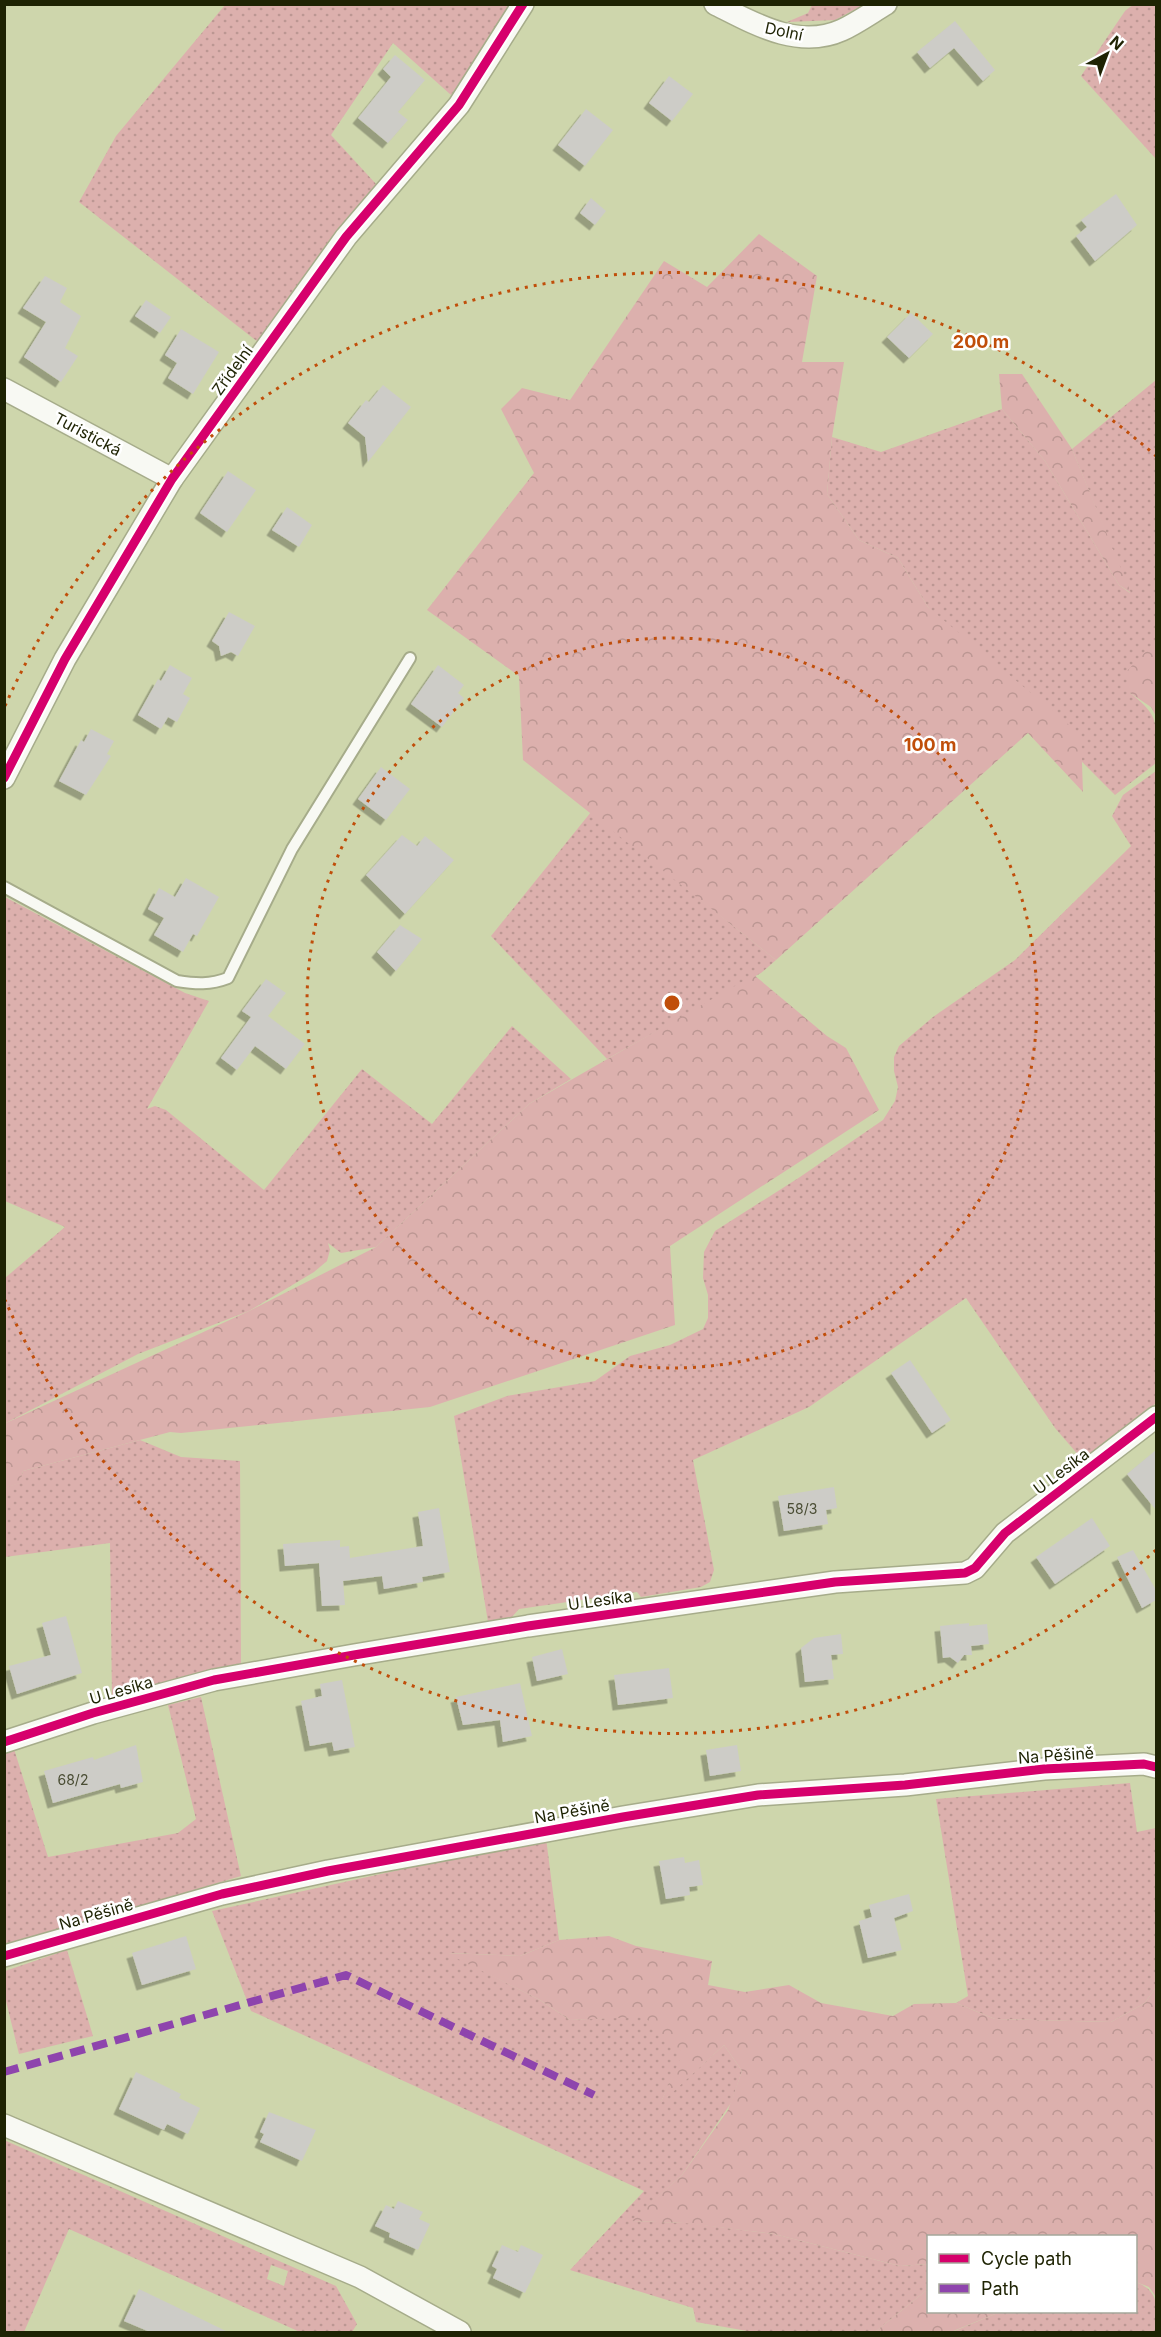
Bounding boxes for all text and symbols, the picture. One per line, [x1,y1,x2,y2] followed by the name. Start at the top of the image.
[763,17,805,45] street label: Dolní
[1077,24,1137,84] north arrow
[1106,31,1128,54] text: N
[953,331,1009,352] text: 200 m
[207,341,257,399] street label: Zřídelní
[51,408,125,460] street label: Turistická
[904,734,956,755] text: 100 m
[662,993,682,1013] centre of rings
[1029,1443,1093,1499] street label: U Lesíka
[787,1500,817,1517] house number: 58/3
[566,1586,634,1614] street label: U Lesíka
[87,1671,155,1709] street label: U Lesíka
[1017,1742,1095,1768] street label: Na Pěšině
[58,1771,88,1788] house number: 68/2
[533,1795,611,1827] street label: Na Pěšině
[57,1894,135,1934] street label: Na Pěšině
[927,2235,1137,2313] legend
[981,2248,1072,2269] text: Cycle path
[981,2278,1019,2299] text: Path

